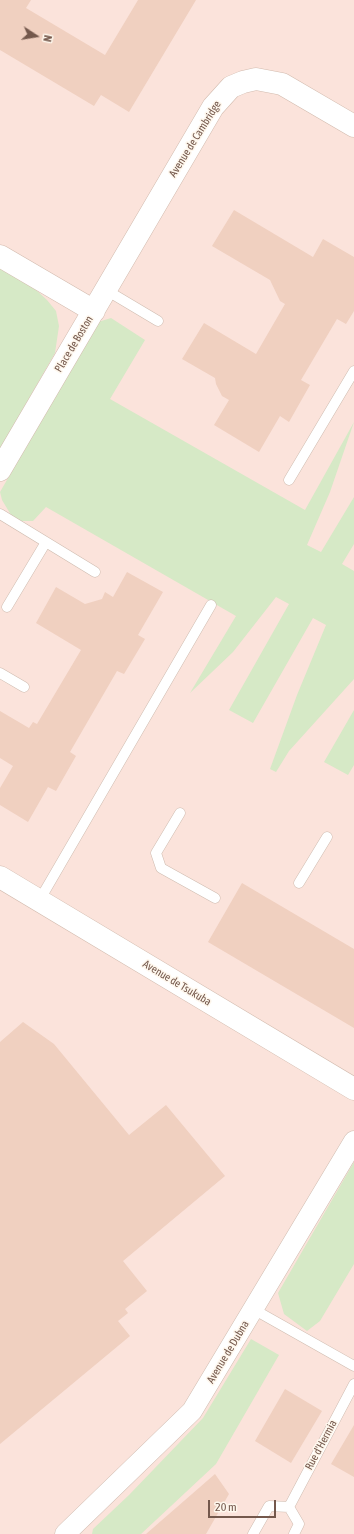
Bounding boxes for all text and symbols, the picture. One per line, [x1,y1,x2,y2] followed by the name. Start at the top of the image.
[16,16,56,56] north arrow
[41,34,54,43] text: N
[166,98,224,180] street label: Avenue de Cambridge
[52,313,96,375] street label: Place de Boston
[140,957,214,1009] street label: Avenue de Tsukuba
[204,1318,252,1386] street label: Avenue de Dubna
[302,1418,340,1472] street label: Rue d'Hermia
[210,1492,278,1518] scale bar
[215,1500,237,1514] text: 20 m

